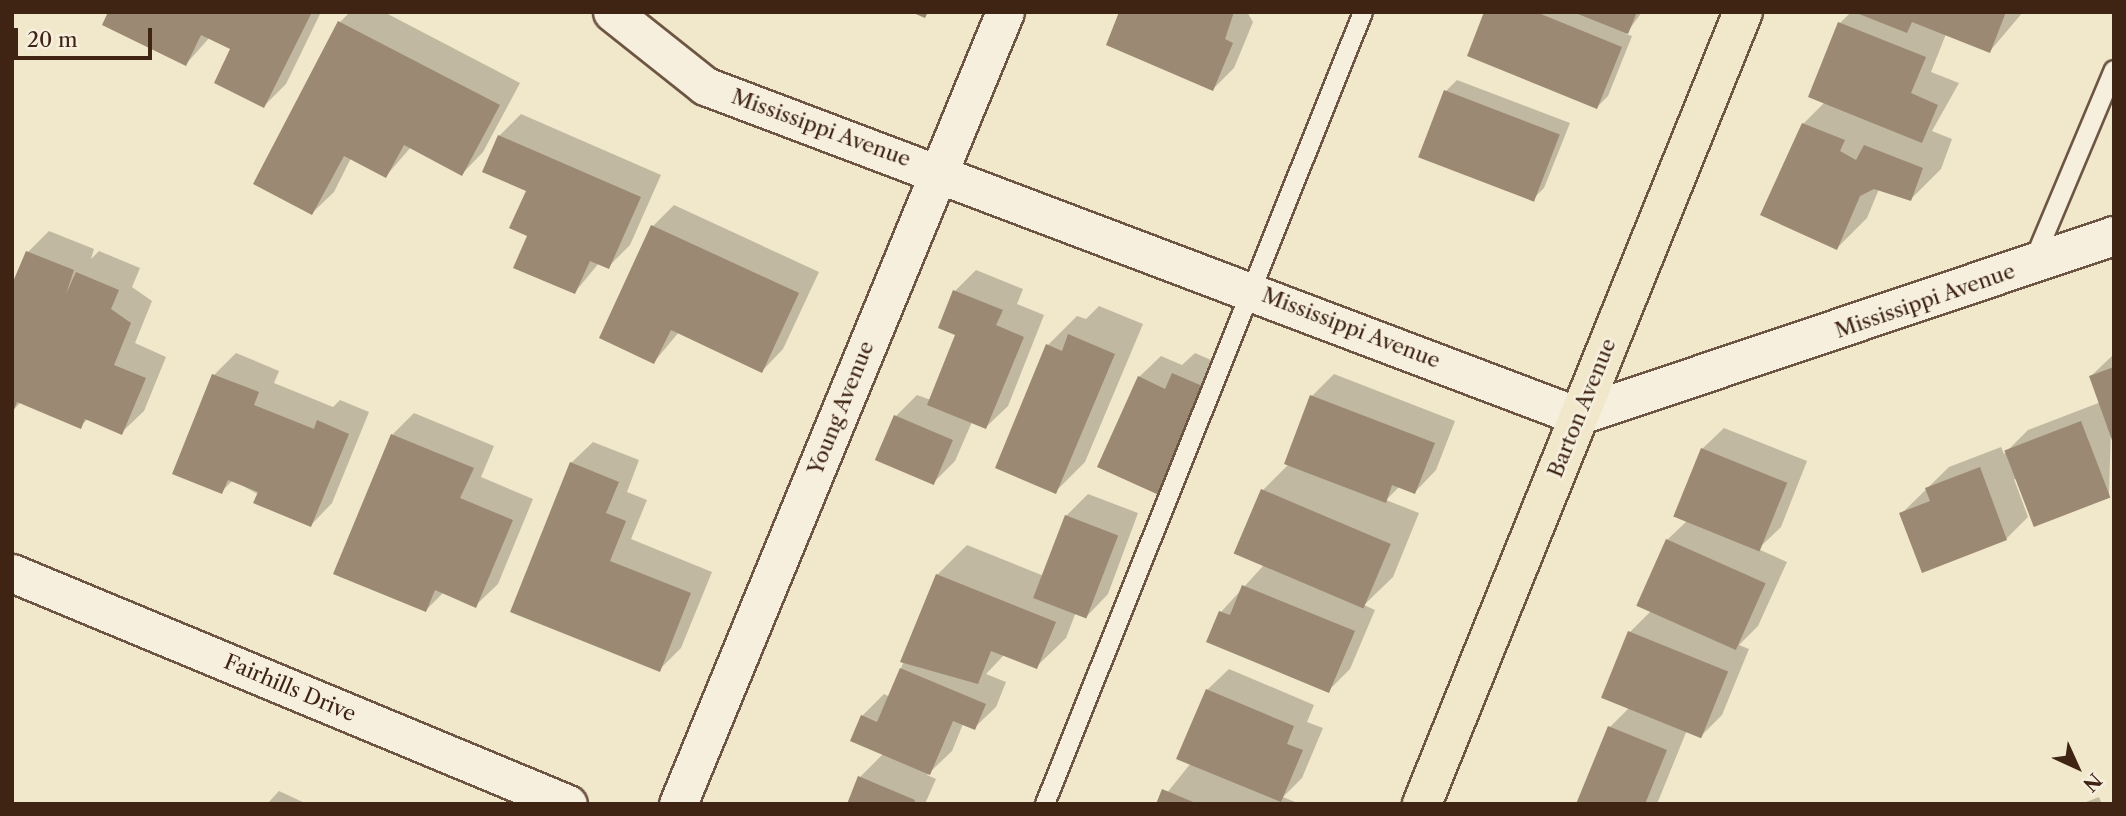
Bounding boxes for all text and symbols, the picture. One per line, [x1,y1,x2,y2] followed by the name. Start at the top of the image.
[18,14,156,58] scale bar
[27,27,78,52] text: 20 m
[728,84,914,172] street label: Mississippi Avenue
[1831,258,2019,344] street label: Mississippi Avenue
[1258,282,1444,374] street label: Mississippi Avenue
[1543,335,1621,481] street label: Barton Avenue
[803,337,879,479] street label: Young Avenue
[220,649,360,727] street label: Fairhills Drive
[2042,732,2112,802] north arrow
[2078,768,2106,796] text: N

